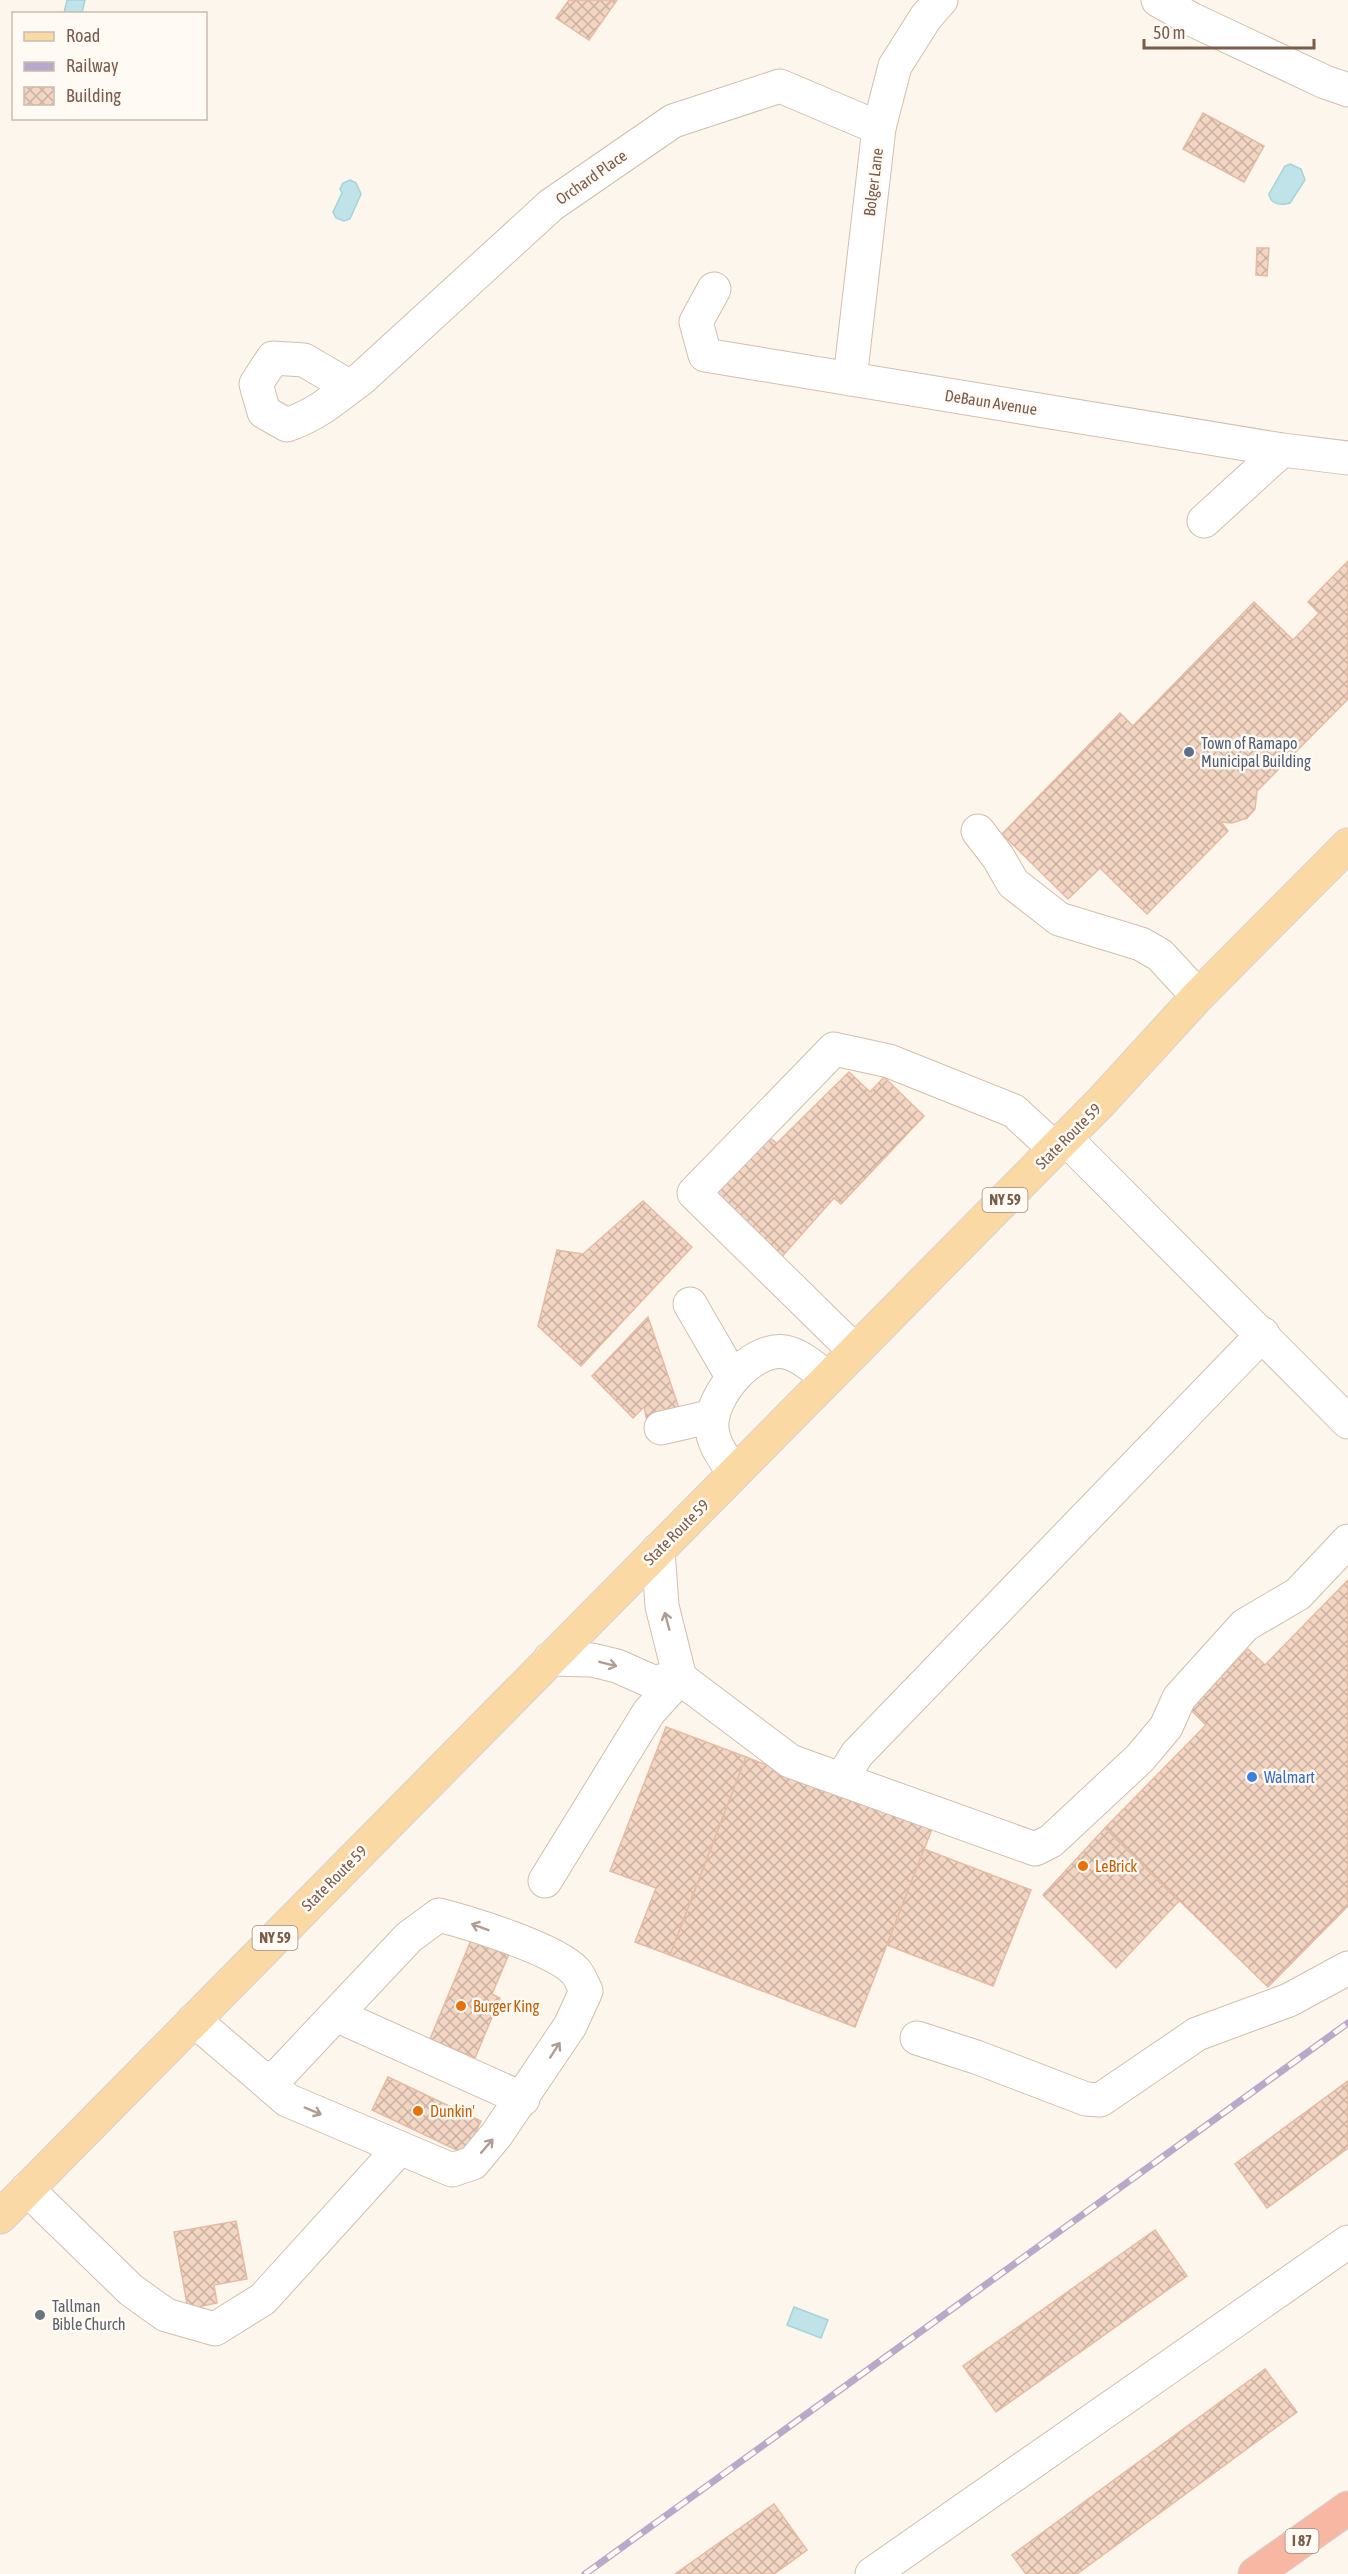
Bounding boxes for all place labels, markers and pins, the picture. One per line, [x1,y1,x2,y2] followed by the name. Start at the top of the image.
[1201,734,1311,771] place label: Town of Ramapo Municipal Building
[1182,745,1196,759] marker: Town of Ramapo Municipal Building
[1264,1768,1315,1786] place label: Walmart
[1245,1770,1259,1784] marker: Walmart
[1095,1857,1137,1875] place label: LeBrick
[1076,1859,1090,1873] marker: LeBrick
[473,1997,540,2016] place label: Burger King
[454,1999,468,2013] marker: Burger King
[430,2102,475,2120] place label: Dunkin'
[411,2104,425,2118] marker: Dunkin'
[52,2297,125,2333] place label: Tallman Bible Church
[33,2308,47,2322] marker: Tallman Bible Church

